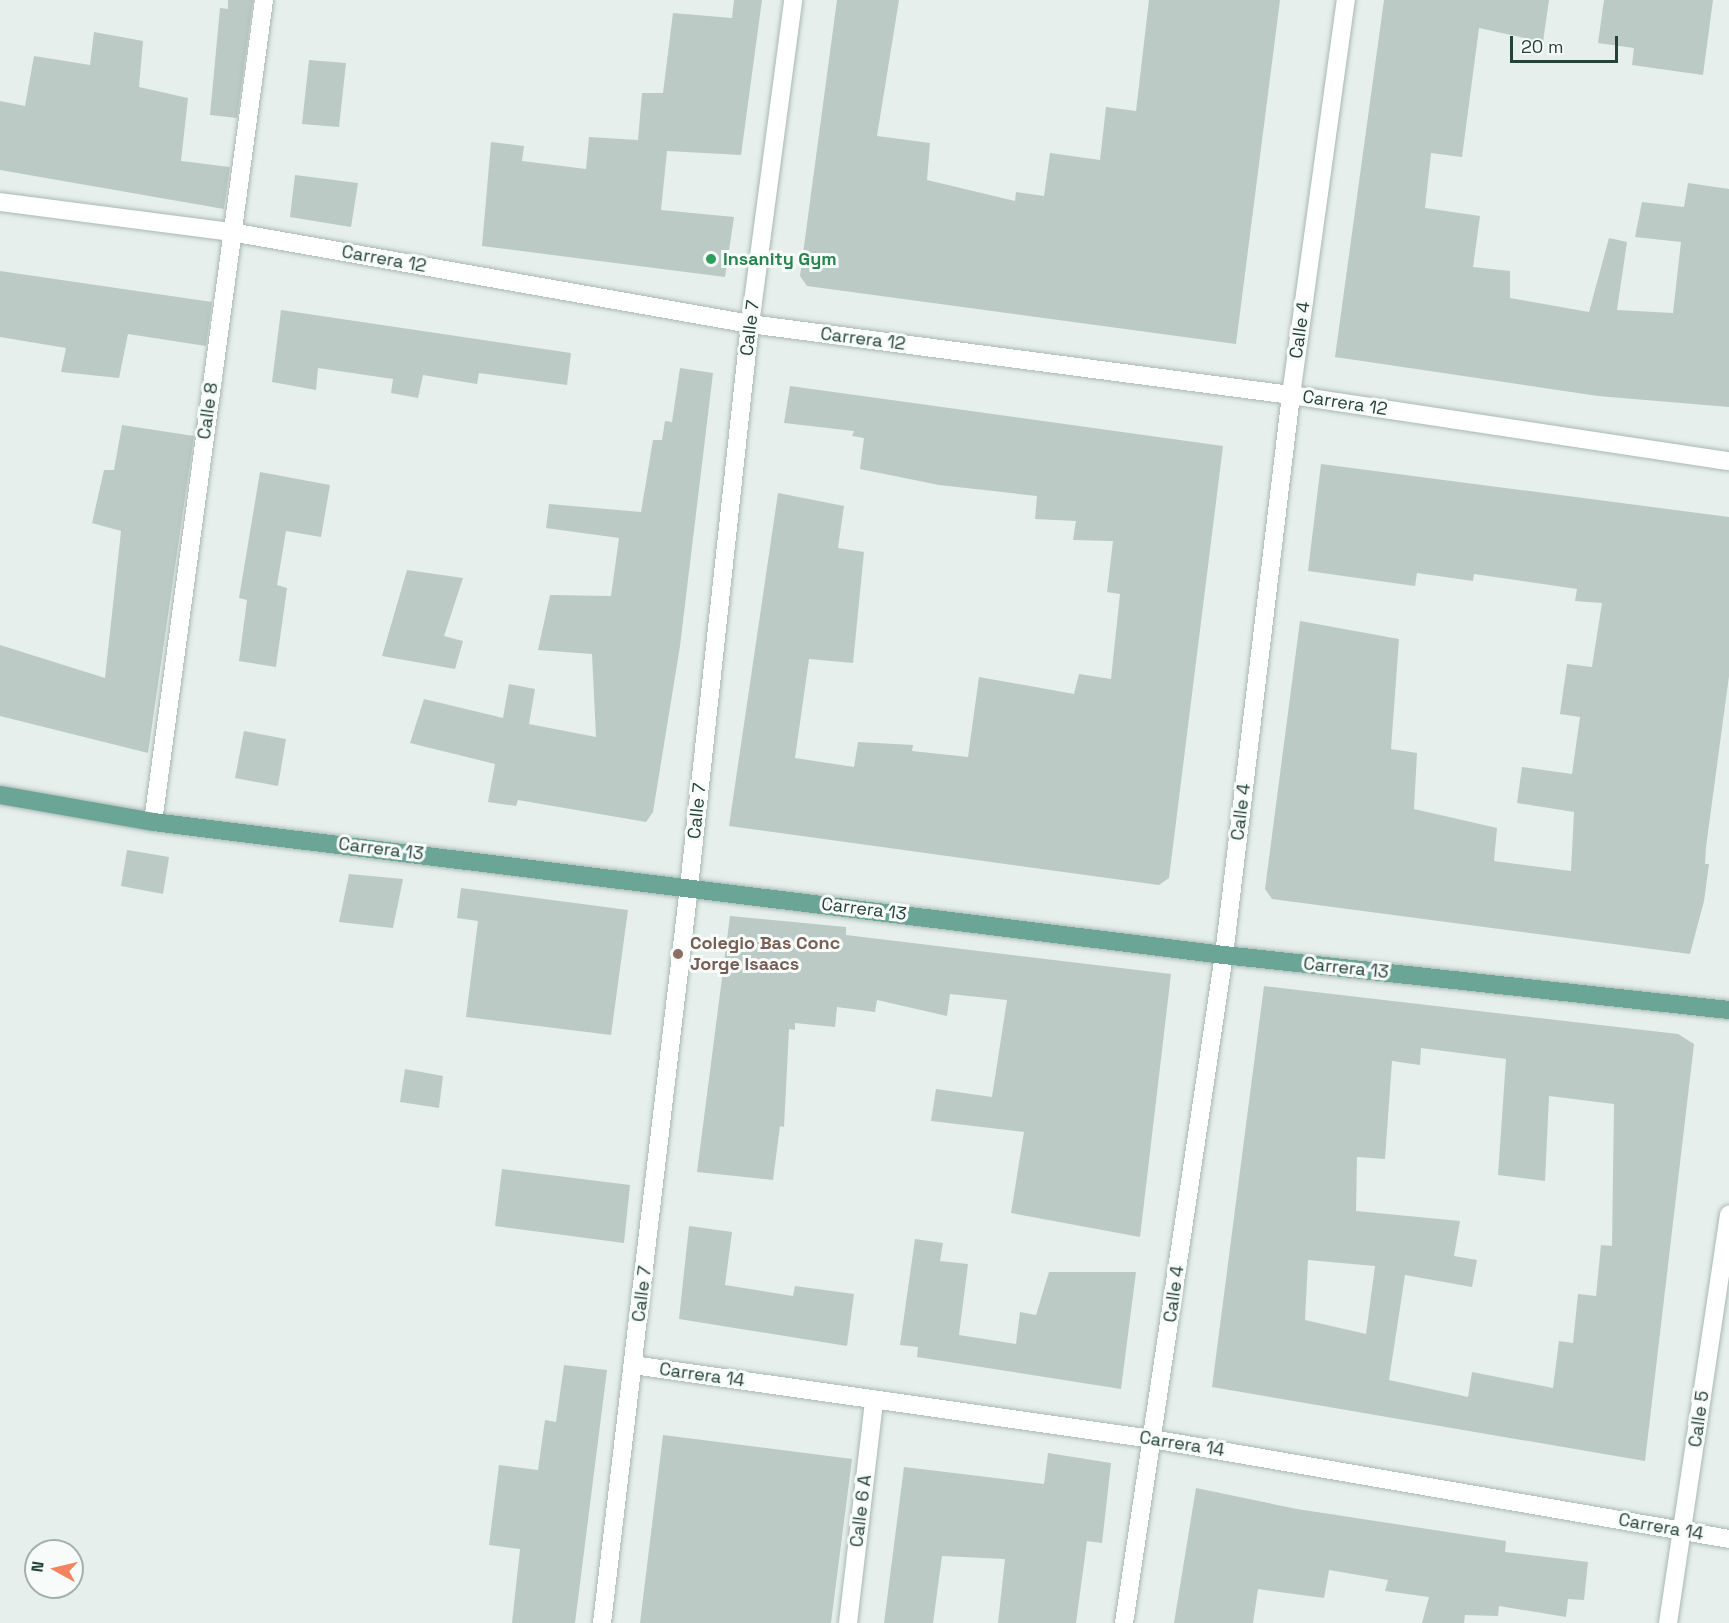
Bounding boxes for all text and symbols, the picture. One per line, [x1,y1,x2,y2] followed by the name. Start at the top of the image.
[1513,24,1621,62] scale bar
[1521,35,1564,58] text: 20 m
[340,241,428,277] street label: Carrera 12
[723,248,837,270] place label: Insanity Gym
[704,252,718,266] marker: Insanity Gym
[736,299,764,357] street label: Calle 7
[1285,300,1315,360] street label: Calle 4
[819,323,907,355] street label: Carrera 12
[193,381,223,441] street label: Calle 8
[1301,386,1389,420] street label: Carrera 12
[683,782,711,840] street label: Calle 7
[1227,782,1255,842] street label: Calle 4
[337,833,425,865] street label: Carrera 13
[820,893,908,925] street label: Carrera 13
[690,933,840,976] place label: Colegio Bas Conc Jorge Isaacs
[671,947,685,961] marker: Colegio Bas Conc Jorge Isaacs
[1302,953,1390,983] street label: Carrera 13
[1159,1264,1189,1324] street label: Calle 4
[628,1265,656,1323] street label: Calle 7
[658,1358,746,1392] street label: Carrera 14
[1684,1389,1714,1449] street label: Calle 5
[1138,1427,1226,1461] street label: Carrera 14
[846,1473,876,1549] street label: Calle 6 A
[1617,1509,1705,1545] street label: Carrera 14
[24,1539,84,1599] north arrow
[27,1560,49,1573] text: N

